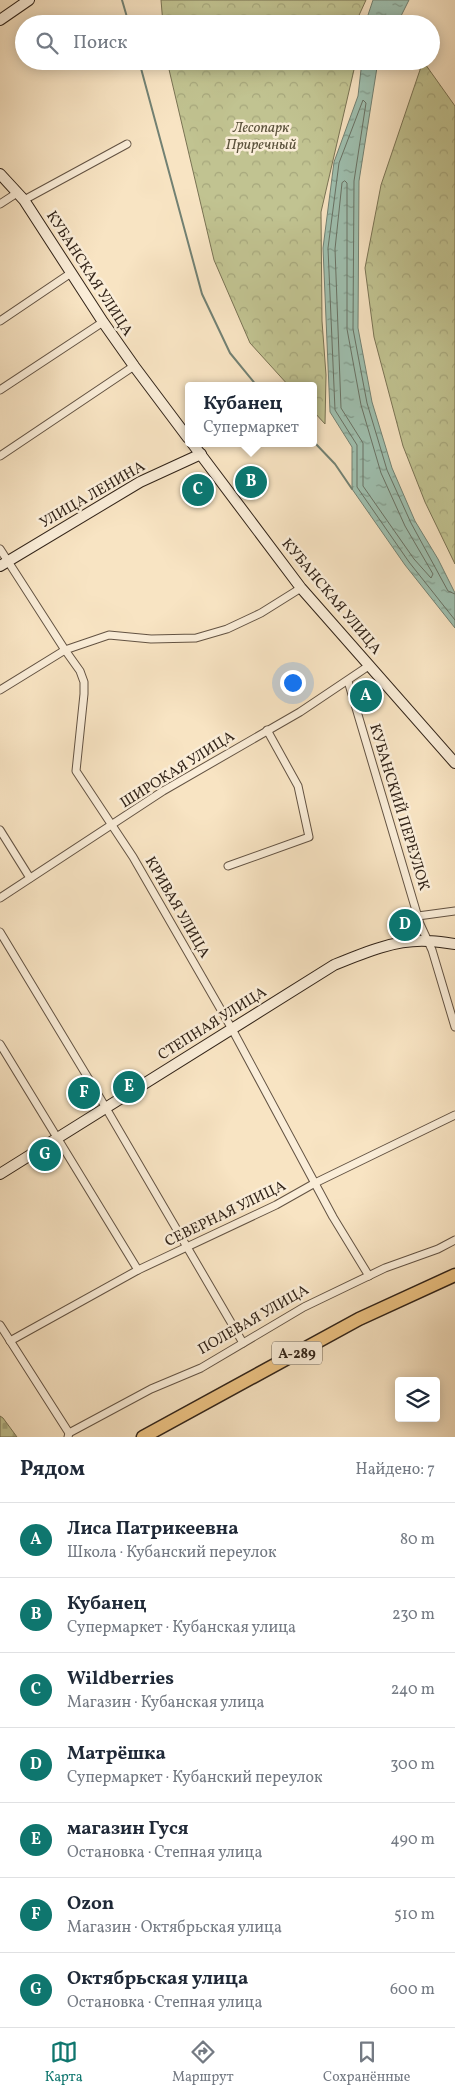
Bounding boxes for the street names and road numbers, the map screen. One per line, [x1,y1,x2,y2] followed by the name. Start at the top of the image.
[40,207,137,341] street label: КУБАНСКАЯ УЛИЦА
[36,456,150,534] street label: УЛИЦА ЛЕНИНА
[276,534,386,660] street label: КУБАНСКАЯ УЛИЦА
[363,721,434,893] street label: КУБАНСКИЙ ПЕРЕУЛОК
[117,726,239,814] street label: ШИРОКАЯ УЛИЦА
[139,853,215,963] street label: КРИВАЯ УЛИЦА
[154,982,272,1066] street label: СТЕПНАЯ УЛИЦА
[162,1176,290,1253] street label: СЕВЕРНАЯ УЛИЦА
[194,1280,313,1361] street label: ПОЛЕВАЯ УЛИЦА
[272,1342,322,1365] road number: А-289

